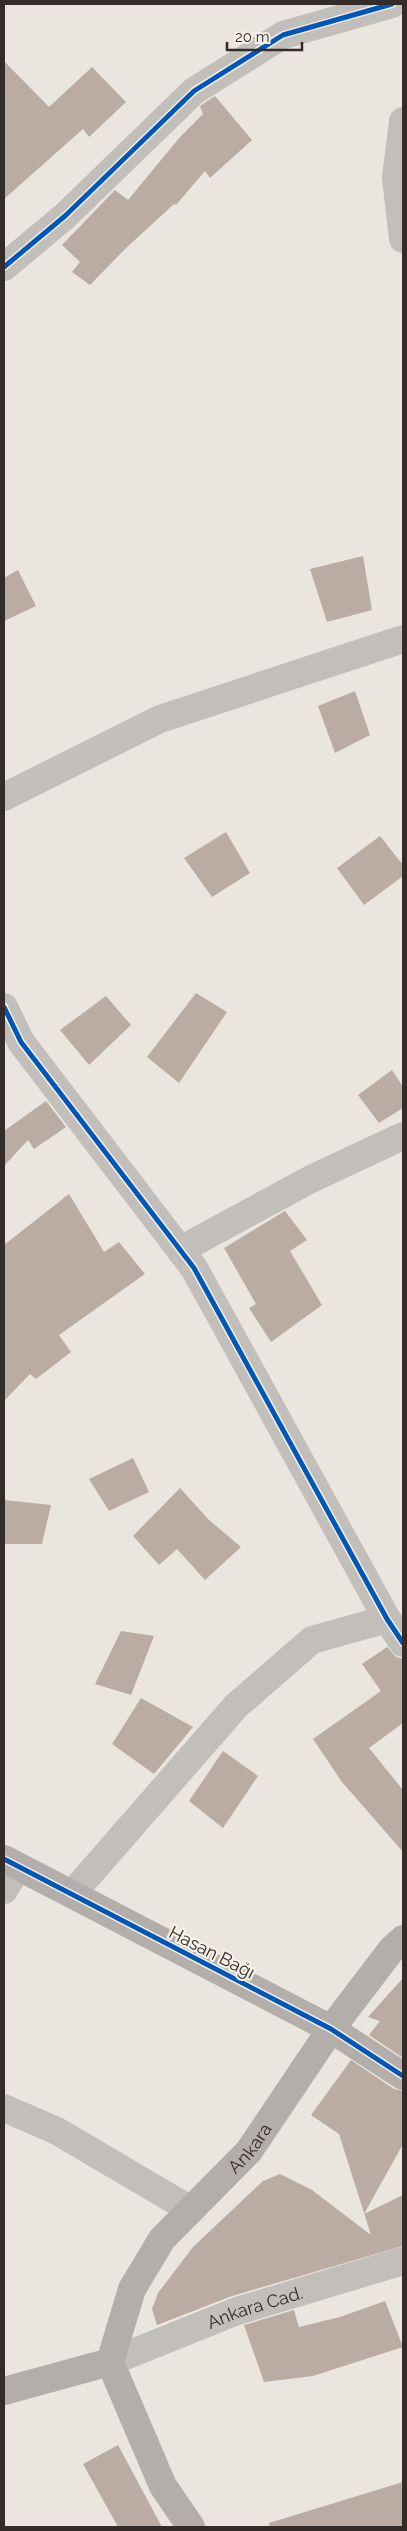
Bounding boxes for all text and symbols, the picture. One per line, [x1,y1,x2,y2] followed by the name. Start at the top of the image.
[227,20,302,52] scale bar
[235,28,270,46] text: 20 m
[166,1921,258,1983] street label: Hasan Bağı
[223,2119,275,2177] street label: Ankara
[204,2281,305,2333] street label: Ankara Cad.

